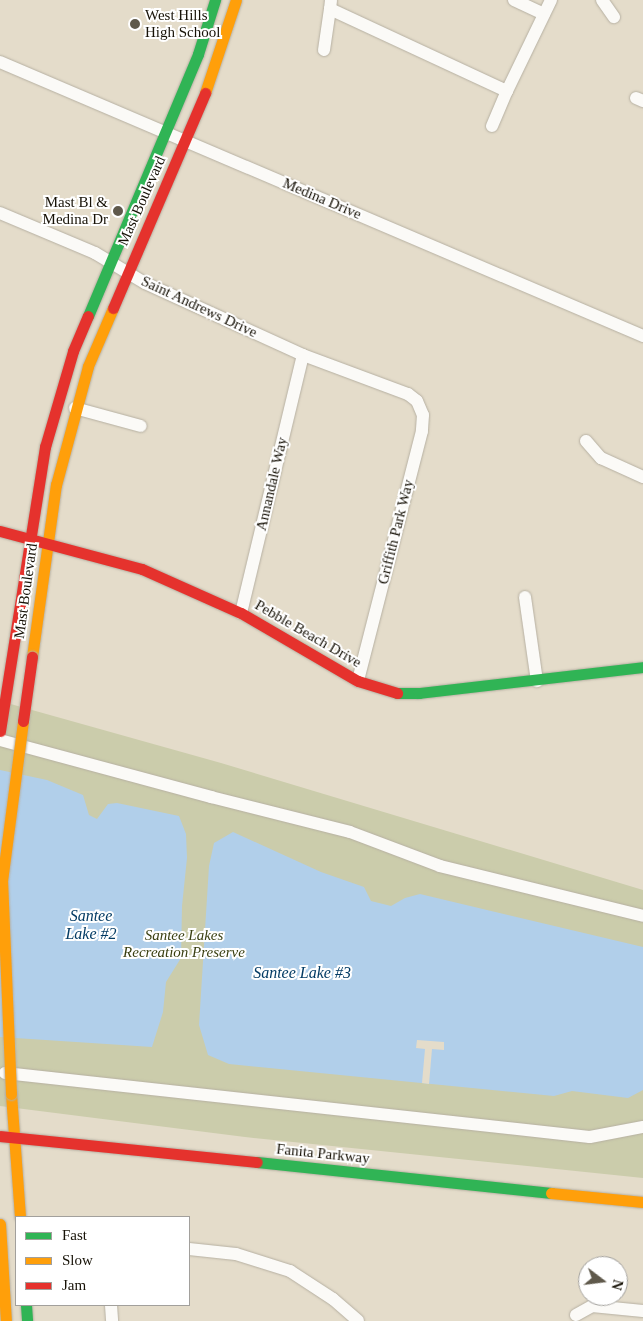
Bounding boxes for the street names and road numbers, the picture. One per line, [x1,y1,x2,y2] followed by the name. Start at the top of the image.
[114,153,170,249] street label: Mast Boulevard
[280,174,364,224] street label: Medina Drive
[138,272,260,342] street label: Saint Andrews Drive
[252,435,292,533] street label: Annandale Way
[374,478,418,586] street label: Griffith Park Way
[10,542,42,640] street label: Mast Boulevard
[252,596,364,672] street label: Pebble Beach Drive
[275,1140,371,1168] street label: Fanita Parkway

